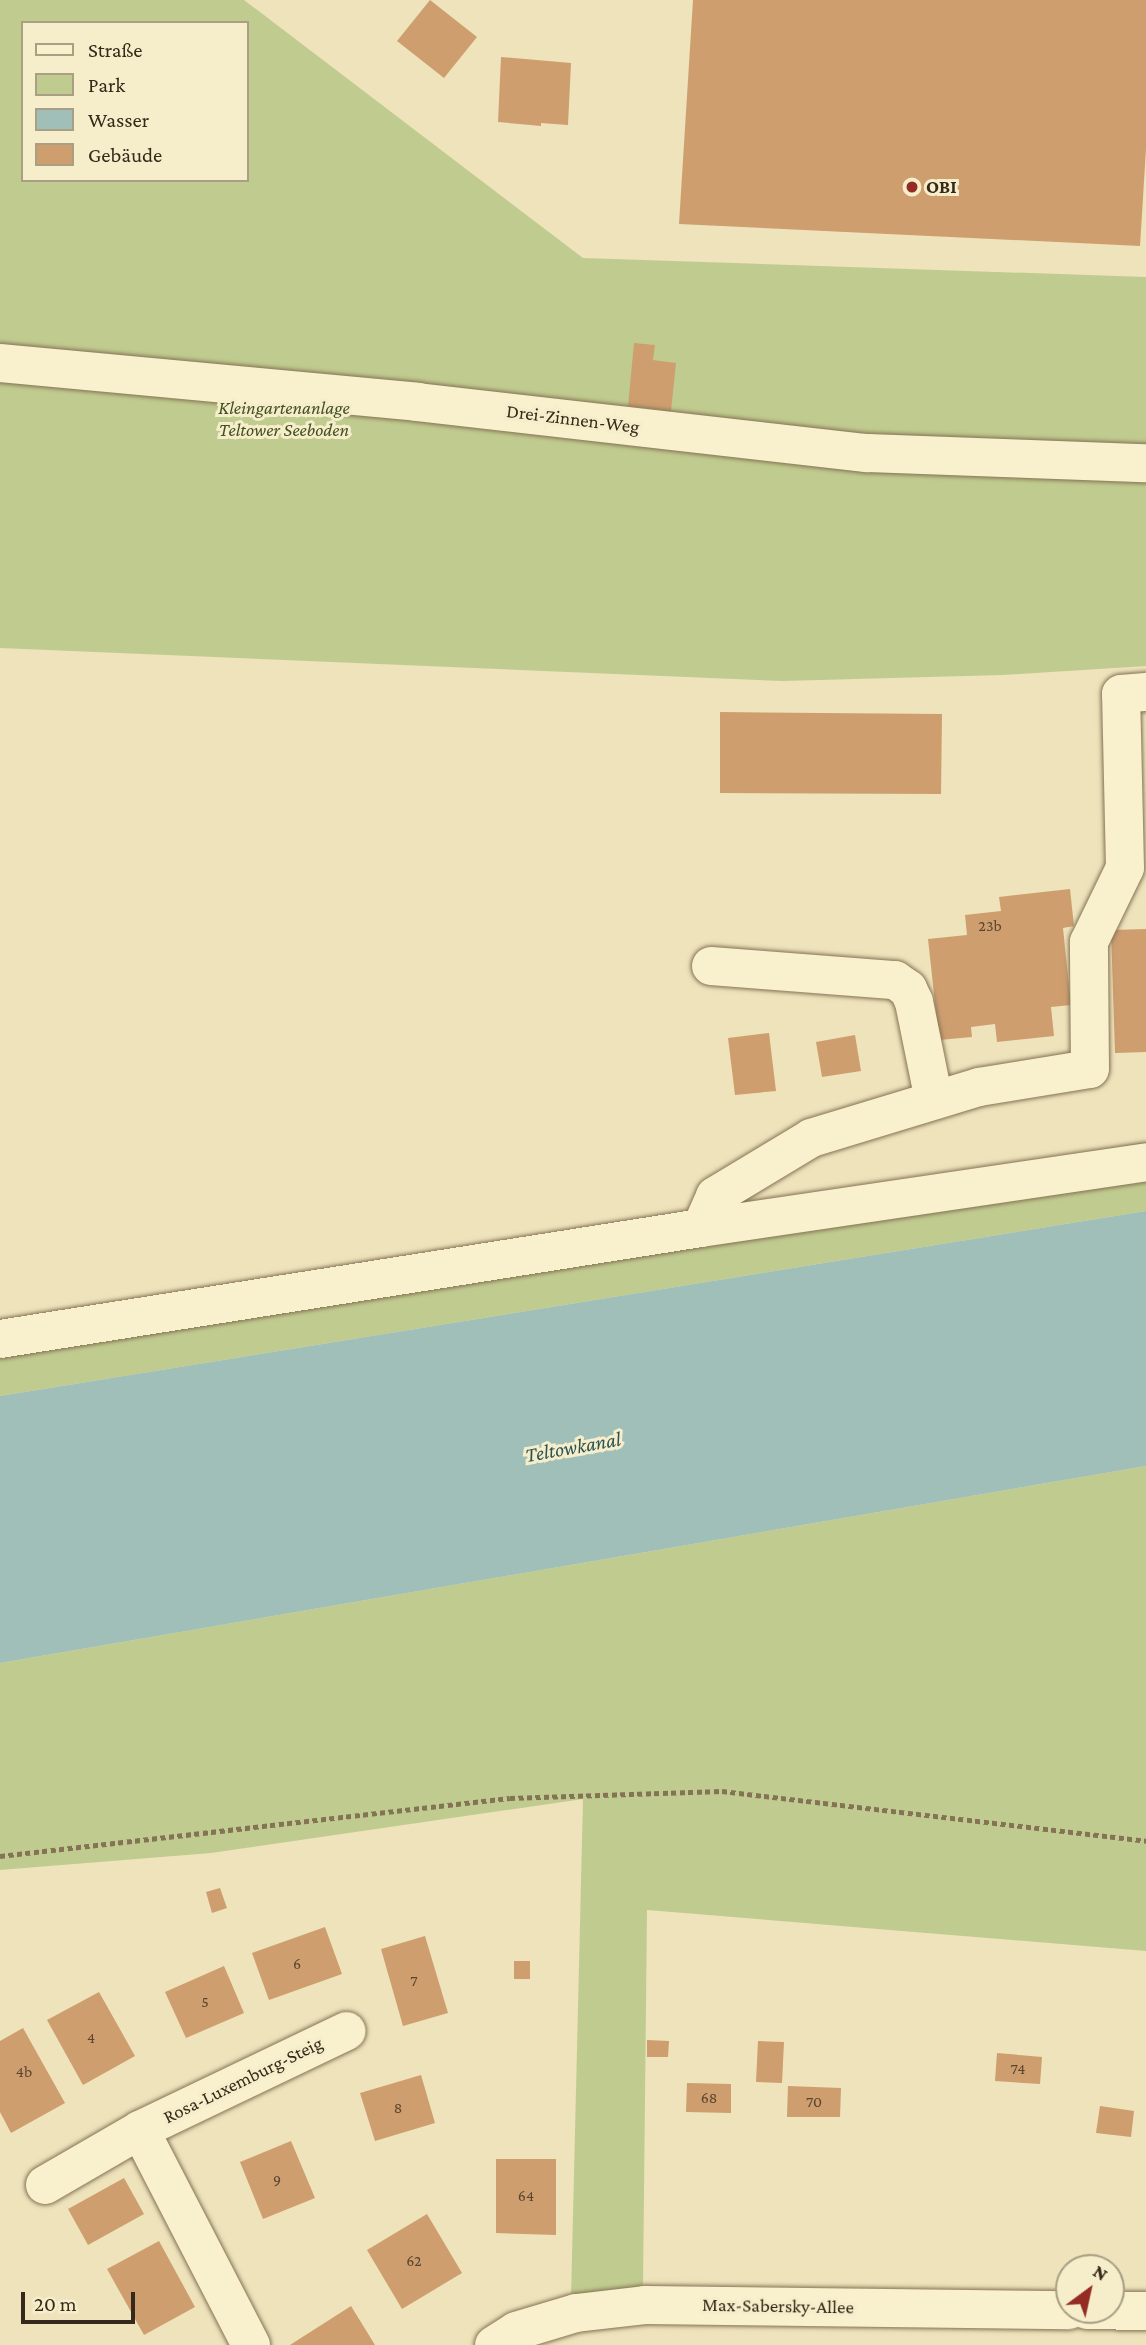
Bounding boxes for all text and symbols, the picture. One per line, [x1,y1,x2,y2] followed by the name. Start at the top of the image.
[21,21,248,182] legend
[88,38,142,62] text: Straße
[88,73,125,97] text: Park
[88,108,149,132] text: Wasser
[88,143,162,167] text: Gebäude
[926,176,957,198] place label: OBI
[904,179,920,195] marker: OBI
[218,397,350,441] park label: Kleingartenanlage Teltower Seeboden
[505,400,641,438] street label: Drei-Zinnen-Weg
[978,916,1002,936] house number: 23b
[523,1426,623,1468] water label: Teltowkanal
[293,1954,301,1974] house number: 6
[410,1971,418,1991] house number: 7
[201,1992,209,2012] house number: 5
[87,2028,95,2048] house number: 4
[160,2032,326,2128] street label: Rosa-Luxemburg-Steig
[1010,2059,1026,2079] house number: 74
[16,2062,32,2082] house number: 4b
[701,2088,717,2108] house number: 68
[806,2092,822,2112] house number: 70
[394,2098,402,2118] house number: 8
[273,2170,281,2190] house number: 9
[518,2186,534,2206] house number: 64
[406,2251,422,2271] house number: 62
[1055,2254,1125,2324] north arrow
[1089,2260,1112,2285] text: N
[24,2278,138,2322] scale bar
[34,2292,77,2316] text: 20 m
[702,2293,854,2319] street label: Max-Sabersky-Allee

